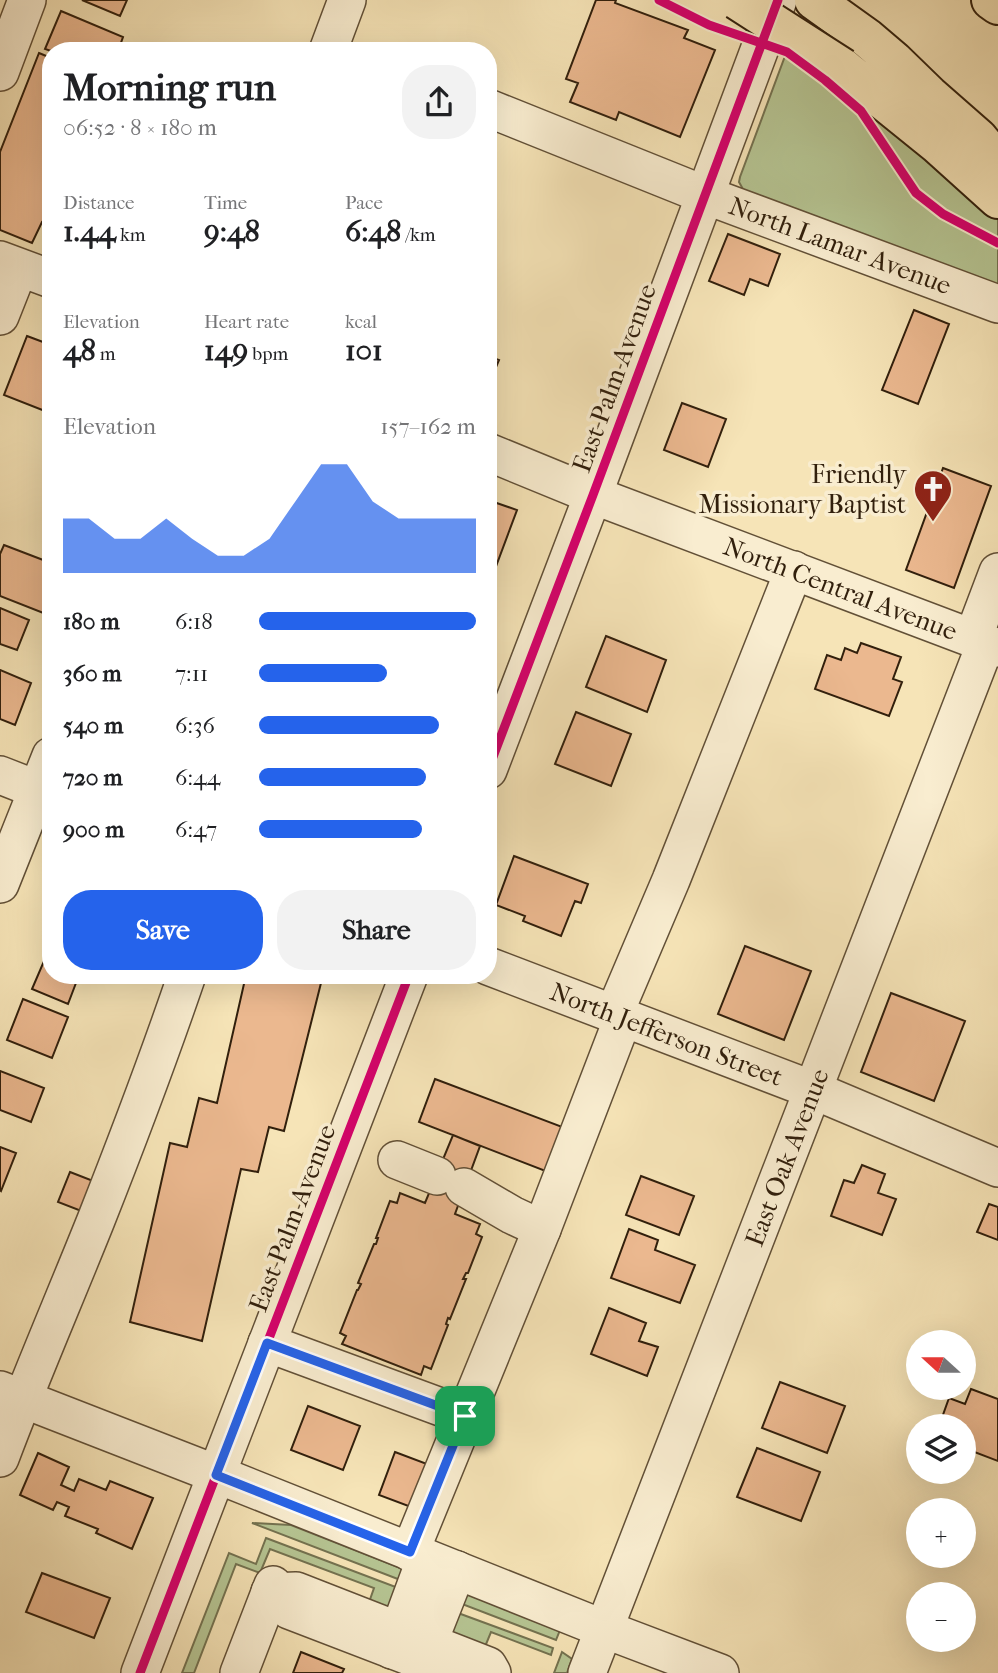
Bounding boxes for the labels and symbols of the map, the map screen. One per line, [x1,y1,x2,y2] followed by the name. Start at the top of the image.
[724,190,956,301] street label: North Lamar Avenue
[566,280,663,477] street label: East Palm Avenue
[698,459,907,520] place label: Friendly Missionary Baptist
[912,468,954,523] church icon: Friendly Missionary Baptist
[719,531,962,647] street label: North Central Avenue
[546,976,788,1093] street label: North Jefferson Street
[739,1064,836,1251] street label: East Oak Avenue
[242,1120,342,1316] street label: East Palm Avenue
[906,1330,976,1400] north arrow
[435,1386,495,1446] pin

